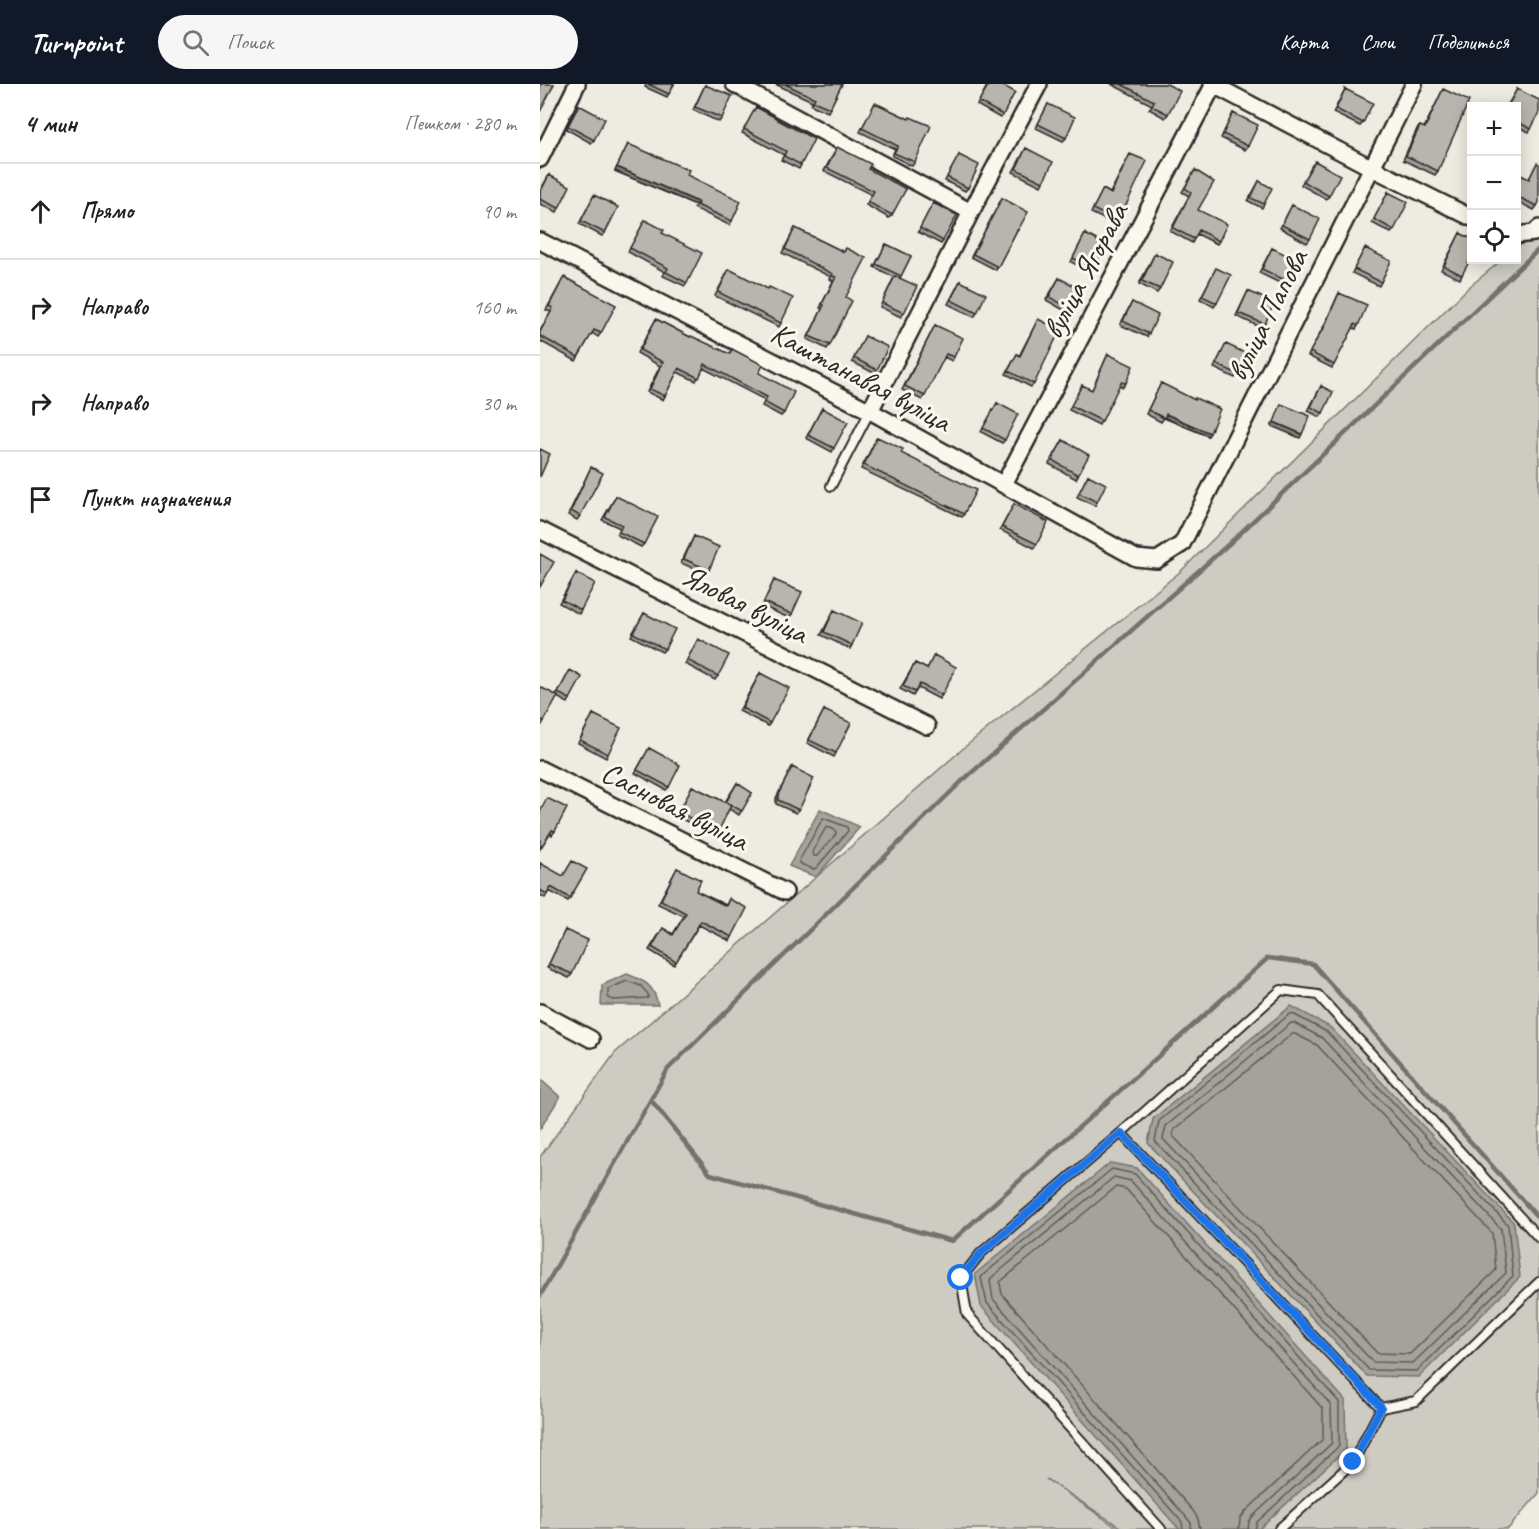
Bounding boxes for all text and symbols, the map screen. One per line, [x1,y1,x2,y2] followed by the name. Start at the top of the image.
[158,15,578,69] search box
[30,25,122,60] text: Turnpoint
[179,26,212,59] icon: search
[227,28,273,56] text: Поиск
[1280,29,1328,55] text: Карта
[1361,29,1395,55] text: Слои
[1428,29,1509,55] text: Поделиться
[1467,102,1521,264] map controls
[1467,102,1521,156] button: +
[24,107,77,140] text: 4 мин
[404,111,516,136] text: Пешком · 280 m
[1467,156,1521,210] button: −
[24,195,57,228] icon: ahead
[1034,195,1137,345] street label: вуліца Ягорава
[81,197,133,225] text: Прямо
[482,199,516,224] text: 90 m
[1467,210,1521,264] button: locate
[1218,242,1317,387] street label: вуліца Папова
[24,291,57,324] icon: right
[81,293,148,321] text: Направо
[473,295,516,320] text: 160 m
[765,314,959,441] street label: Каштанавая вуліца
[24,387,57,420] icon: right
[81,389,148,417] text: Направо
[482,391,516,416] text: 30 m
[24,483,57,516] icon: arrive
[81,485,230,513] text: Пункт назначения
[676,556,816,653] street label: Яловая вуліца
[595,753,757,860] street label: Сасновая вуліца
[947,1264,973,1290] route start
[1339,1448,1365,1474] route end

